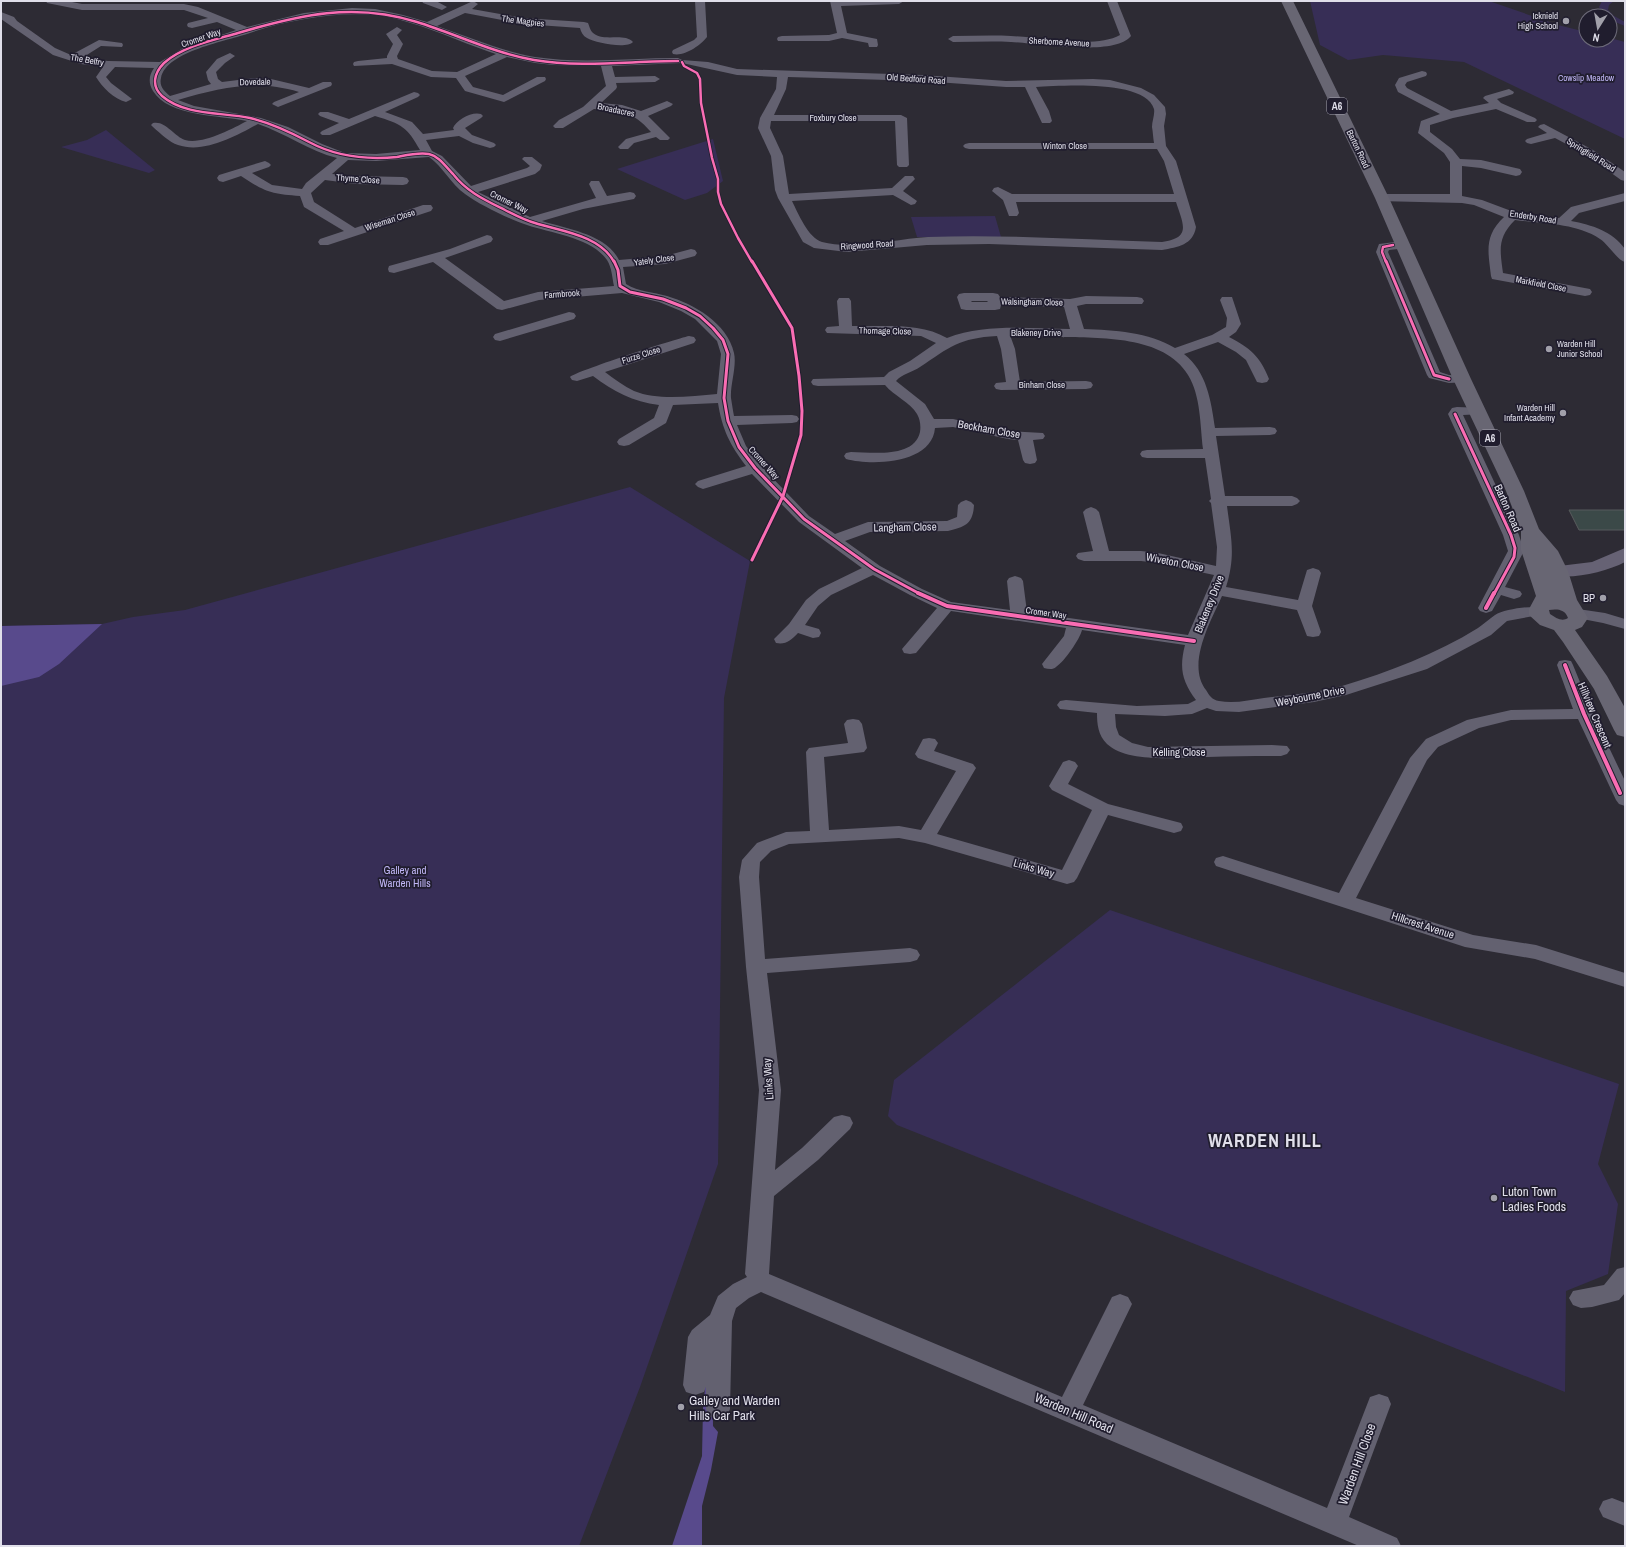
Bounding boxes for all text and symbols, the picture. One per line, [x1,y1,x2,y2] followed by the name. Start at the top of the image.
[1578,8,1618,48] north arrow
[1518,10,1558,32] place label: Icknield High School
[501,12,545,30] street label: The Magpies
[1561,16,1571,26] marker: Icknield High School
[180,26,223,50] street label: Cromer Way
[1592,30,1601,45] text: N
[1028,34,1090,50] street label: Sherborne Avenue
[69,51,105,69] street label: The Belfry
[886,71,946,87] street label: Old Bedford Road
[1558,72,1615,84] park label: Cowslip Meadow
[239,76,271,88] street label: Dovedale
[1327,98,1347,114] road number: A6
[596,100,636,120] street label: Broadacres
[809,112,857,124] street label: Foxbury Close
[1344,128,1372,170] street label: Barton Road
[1564,135,1618,175] street label: Springfield Road
[1043,140,1087,152] street label: Winton Close
[336,171,380,187] street label: Thyme Close
[488,188,530,217] street label: Cromer Way
[363,206,417,234] street label: Wiseman Close
[1509,207,1557,227] street label: Enderby Road
[840,237,894,253] street label: Ringwood Road
[633,251,675,269] street label: Yately Close
[1515,273,1567,295] street label: Markfield Close
[544,287,580,301] street label: Farmbrook
[1001,295,1063,309] street label: Walsingham Close
[859,325,911,337] street label: Thornage Close
[1011,327,1061,339] street label: Blakeney Drive
[1557,338,1602,360] place label: Warden Hill Junior School
[620,343,662,367] street label: Furze Close
[1544,344,1554,354] marker: Warden Hill Junior School
[1019,379,1065,391] street label: Binham Close
[1504,402,1555,424] place label: Warden Hill Infant Academy
[1558,408,1568,418] marker: Warden Hill Infant Academy
[957,417,1021,441] street label: Beckham Close
[1480,430,1500,446] road number: A6
[746,444,782,483] street label: Cromer Way
[1491,482,1525,534] street label: Barton Road
[873,519,937,535] street label: Langham Close
[1145,550,1205,574] street label: Wiveton Close
[1191,573,1227,635] street label: Blakeney Drive
[1583,591,1595,605] place label: BP
[1598,593,1608,603] marker: BP
[1025,604,1068,622] street label: Cromer Way
[1575,680,1615,750] street label: Hillview Crescent
[1274,682,1346,710] street label: Weybourne Drive
[1152,745,1206,759] street label: Kelling Close
[1012,856,1056,881] street label: Links Way
[379,863,431,890] park label: Galley and Warden Hills
[1390,908,1456,942] street label: Hillcrest Avenue
[760,1057,776,1100] street label: Links Way
[1208,1128,1322,1153] district label: WARDEN HILL
[1502,1183,1566,1215] place label: Luton Town Ladies Foods
[1489,1193,1499,1203] marker: Luton Town Ladies Foods
[1032,1389,1116,1437] street label: Warden Hill Road
[689,1392,780,1424] place label: Galley and Warden Hills Car Park
[676,1402,686,1412] marker: Galley and Warden Hills Car Park
[1334,1421,1380,1507] street label: Warden Hill Close

